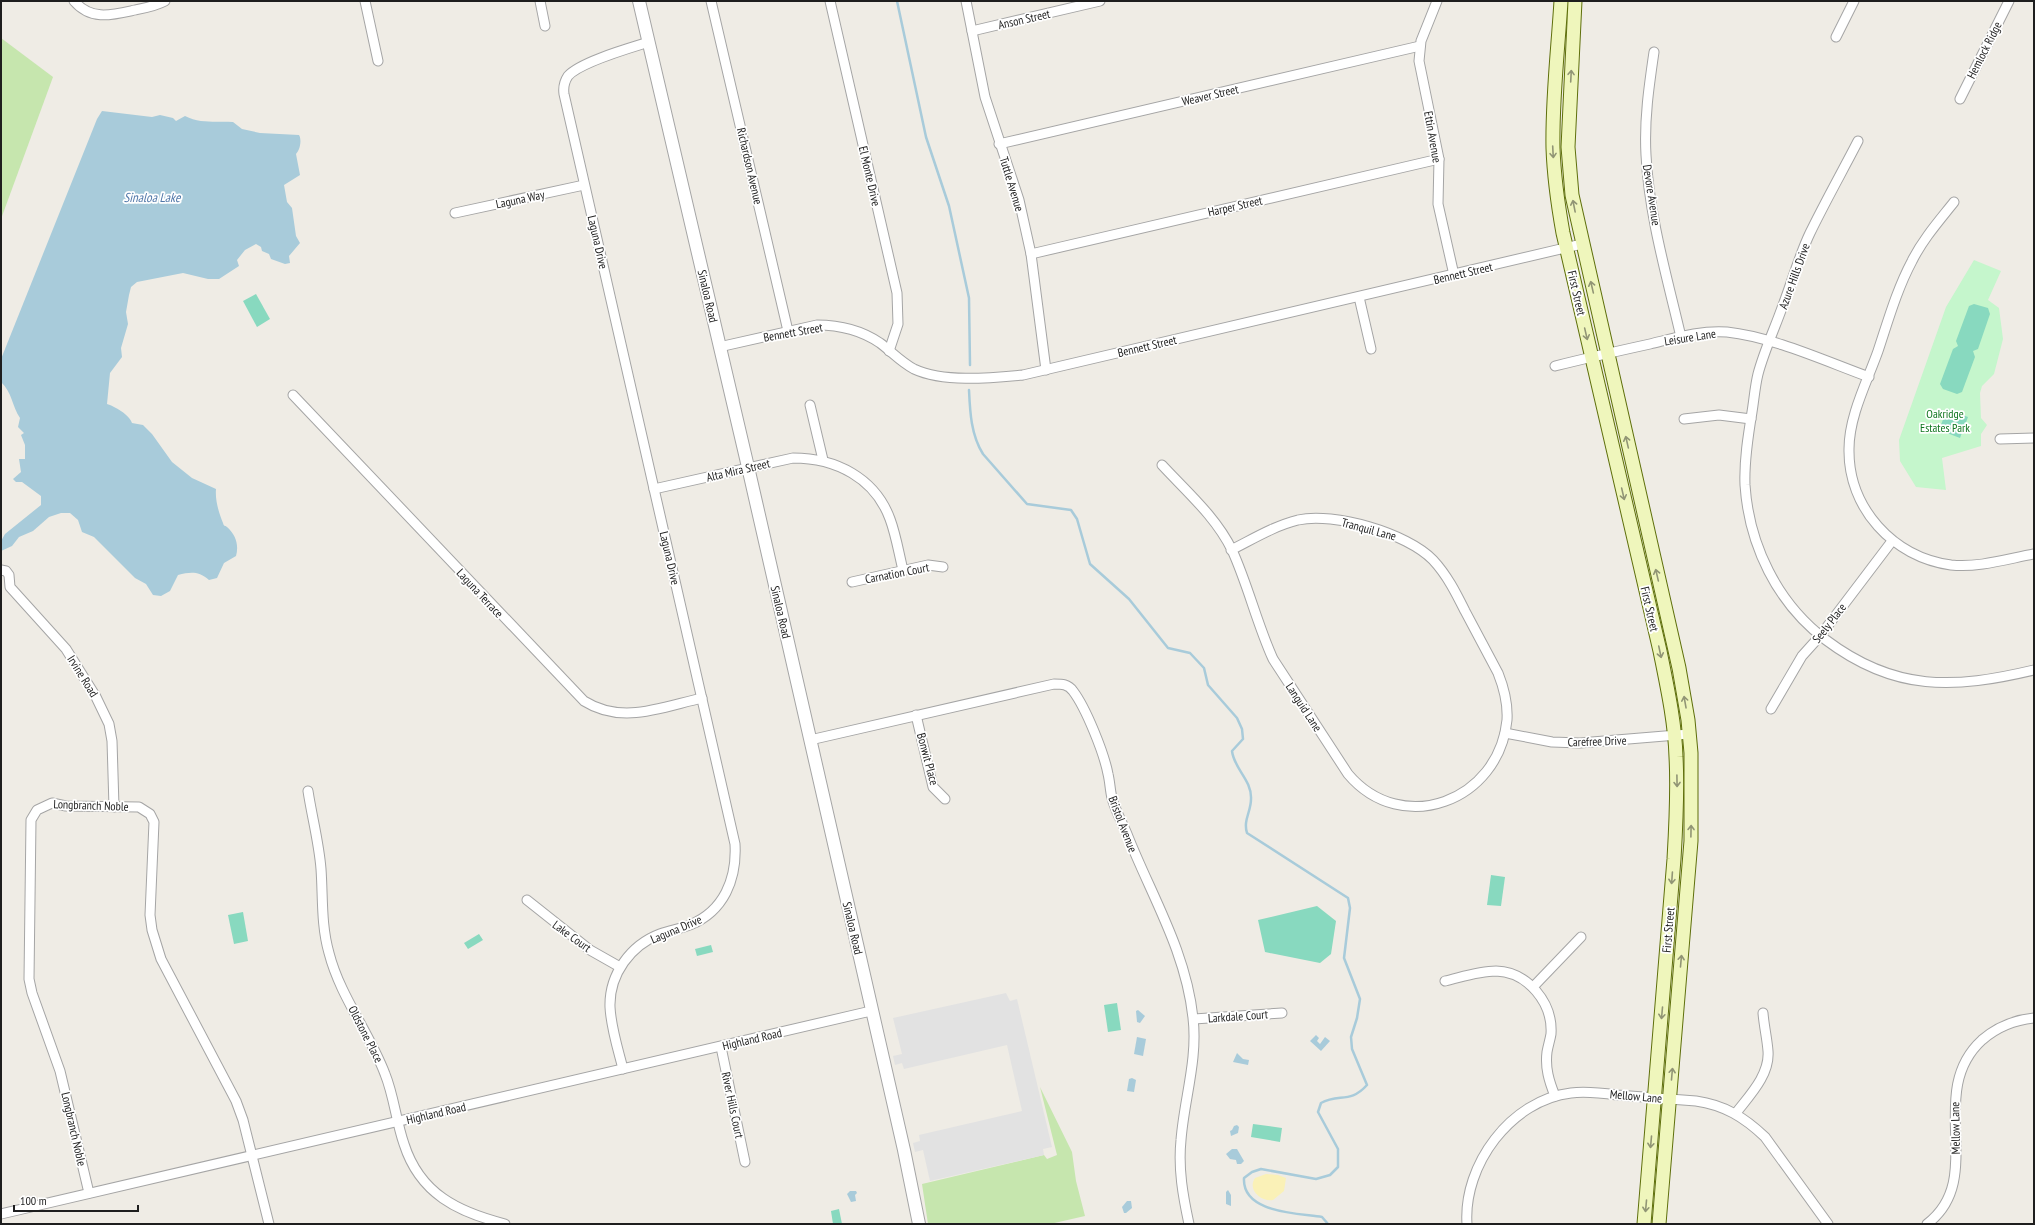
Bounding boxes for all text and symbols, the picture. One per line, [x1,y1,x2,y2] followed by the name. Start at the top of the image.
[997,6,1052,32] street label: Anson Street
[1963,19,2005,81] street label: Hemlock Ridge
[1568,70,1575,83] one-way arrow
[1180,81,1240,109] street label: Weaver Street
[1421,110,1445,164] street label: Ettin Avenue
[734,126,766,206] street label: Richardson Avenue
[856,145,884,207] street label: El Monte Drive
[1550,145,1557,158] one-way arrow
[997,155,1027,213] street label: Tuttle Avenue
[1640,163,1664,227] street label: Devore Avenue
[494,186,546,211] street label: Laguna Way
[124,189,182,206] water label: Sinaloa Lake
[1206,192,1264,220] street label: Harper Street
[1570,200,1578,213] one-way arrow
[585,214,611,270] street label: Laguna Drive
[1775,241,1813,311] street label: Azure Hills Drive
[1432,259,1495,287] street label: Bennett Street
[695,268,721,324] street label: Sinaloa Road
[1565,269,1590,318] street label: First Street
[1588,281,1596,294] one-way arrow
[762,319,825,345] street label: Bennett Street
[1663,326,1717,348] street label: Leisure Lane
[1583,328,1591,341] one-way arrow
[1116,332,1179,360] street label: Bennett Street
[1920,406,1970,435] park label: Oakridge Estates Park
[1623,435,1631,448] one-way arrow
[705,455,772,485] street label: Alta Mira Street
[1620,487,1628,500] one-way arrow
[1340,515,1398,543] street label: Tranquil Lane
[657,530,683,586] street label: Laguna Drive
[864,559,931,587] street label: Carnation Court
[453,565,507,621] street label: Laguna Terrace
[1653,568,1661,581] one-way arrow
[768,584,794,640] street label: Sinaloa Road
[1638,585,1663,634] street label: First Street
[1809,600,1849,646] street label: Seely Place
[1656,646,1664,659] one-way arrow
[64,652,102,700] street label: Irvine Road
[1283,680,1325,734] street label: Languid Lane
[1680,696,1688,709] one-way arrow
[914,731,942,787] street label: Bonwit Place
[1567,732,1627,750] street label: Carefree Drive
[1673,774,1681,787] one-way arrow
[1105,794,1141,854] street label: Bristol Avenue
[53,796,129,814] street label: Longbranch Noble
[1688,825,1695,838] one-way arrow
[1669,871,1676,884] one-way arrow
[840,900,866,956] street label: Sinaloa Road
[1659,906,1678,953] street label: First Street
[648,911,704,947] street label: Laguna Drive
[550,917,595,955] street label: Lake Court
[1678,955,1685,968] one-way arrow
[345,1003,387,1065] street label: Oldstone Place
[1207,1006,1269,1026] street label: Larkdale Court
[1658,1006,1665,1019] one-way arrow
[721,1025,783,1053] street label: Highland Road
[1668,1068,1675,1081] one-way arrow
[719,1070,747,1140] street label: River Hills Court
[1609,1086,1663,1106] street label: Mellow Lane
[58,1091,90,1167] street label: Longbranch Noble
[405,1099,467,1127] street label: Highland Road
[1947,1102,1963,1154] street label: Mellow Lane
[1647,1135,1654,1148] one-way arrow
[14,1187,138,1213] scale bar
[20,1193,47,1208] text: 100 m
[1642,1199,1649,1212] one-way arrow

